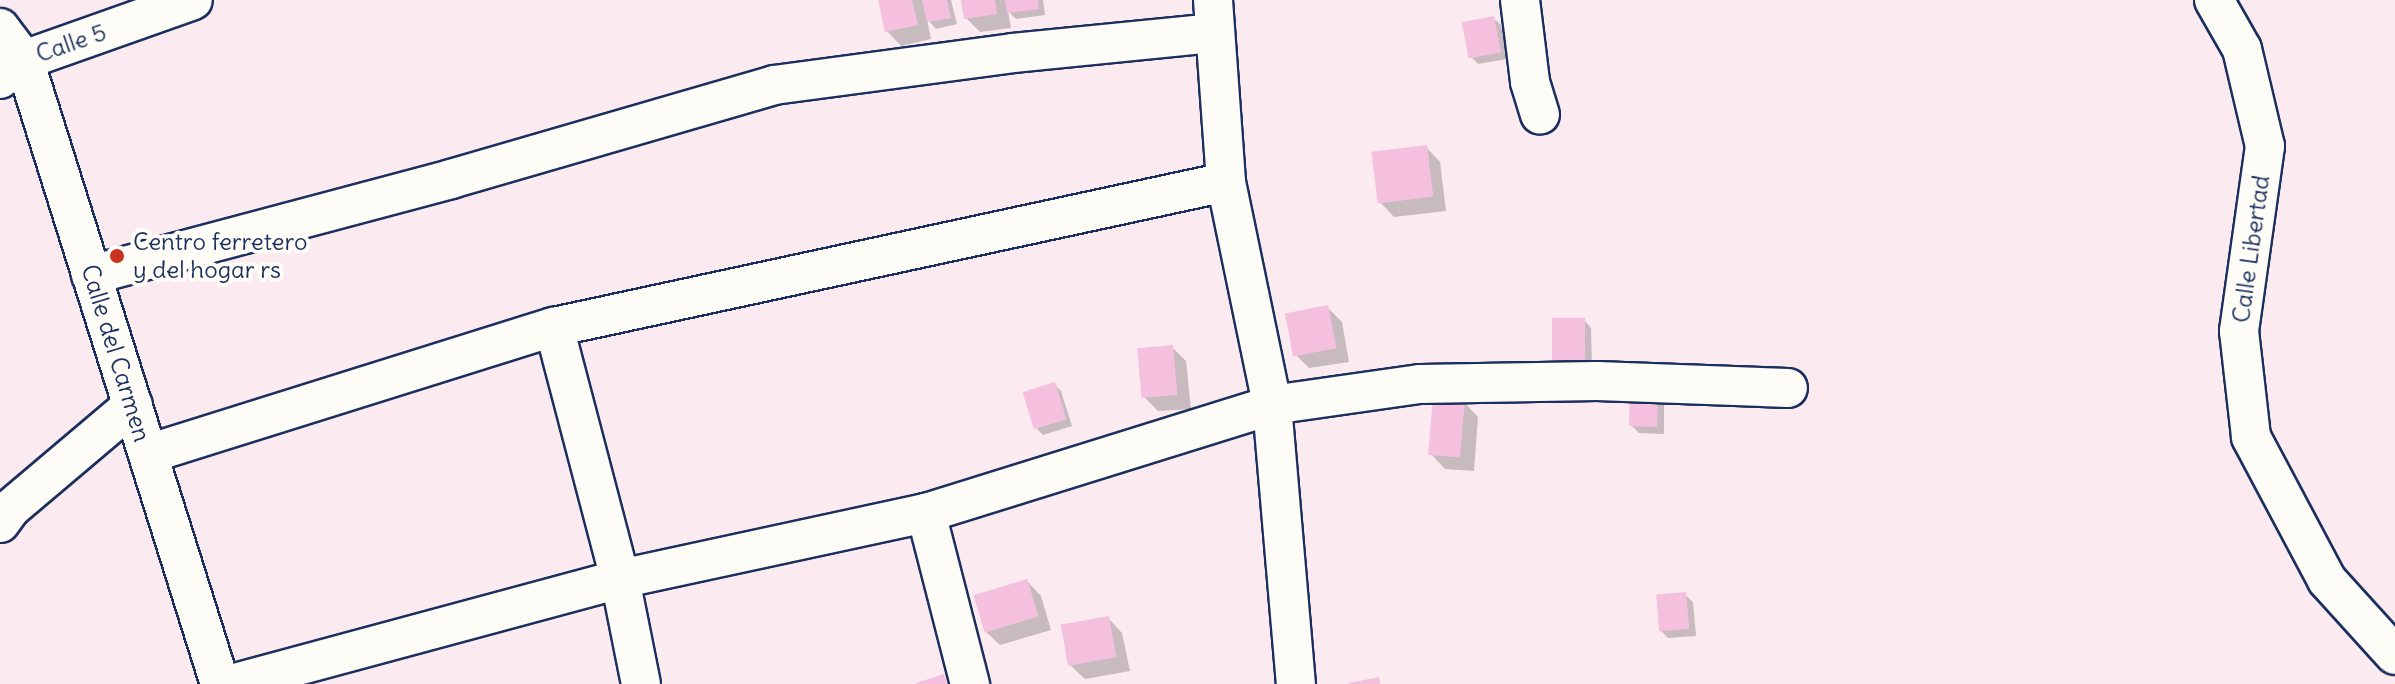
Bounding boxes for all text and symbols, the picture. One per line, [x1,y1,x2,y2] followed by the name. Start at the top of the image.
[32,18,110,68] street label: Calle 5
[2226,173,2276,325] street label: Calle Libertad
[133,228,307,284] place label: Centro ferretero y del hogar rs
[108,247,126,265] marker: Centro ferretero y del hogar rs
[75,261,157,445] street label: Calle del Carmen

